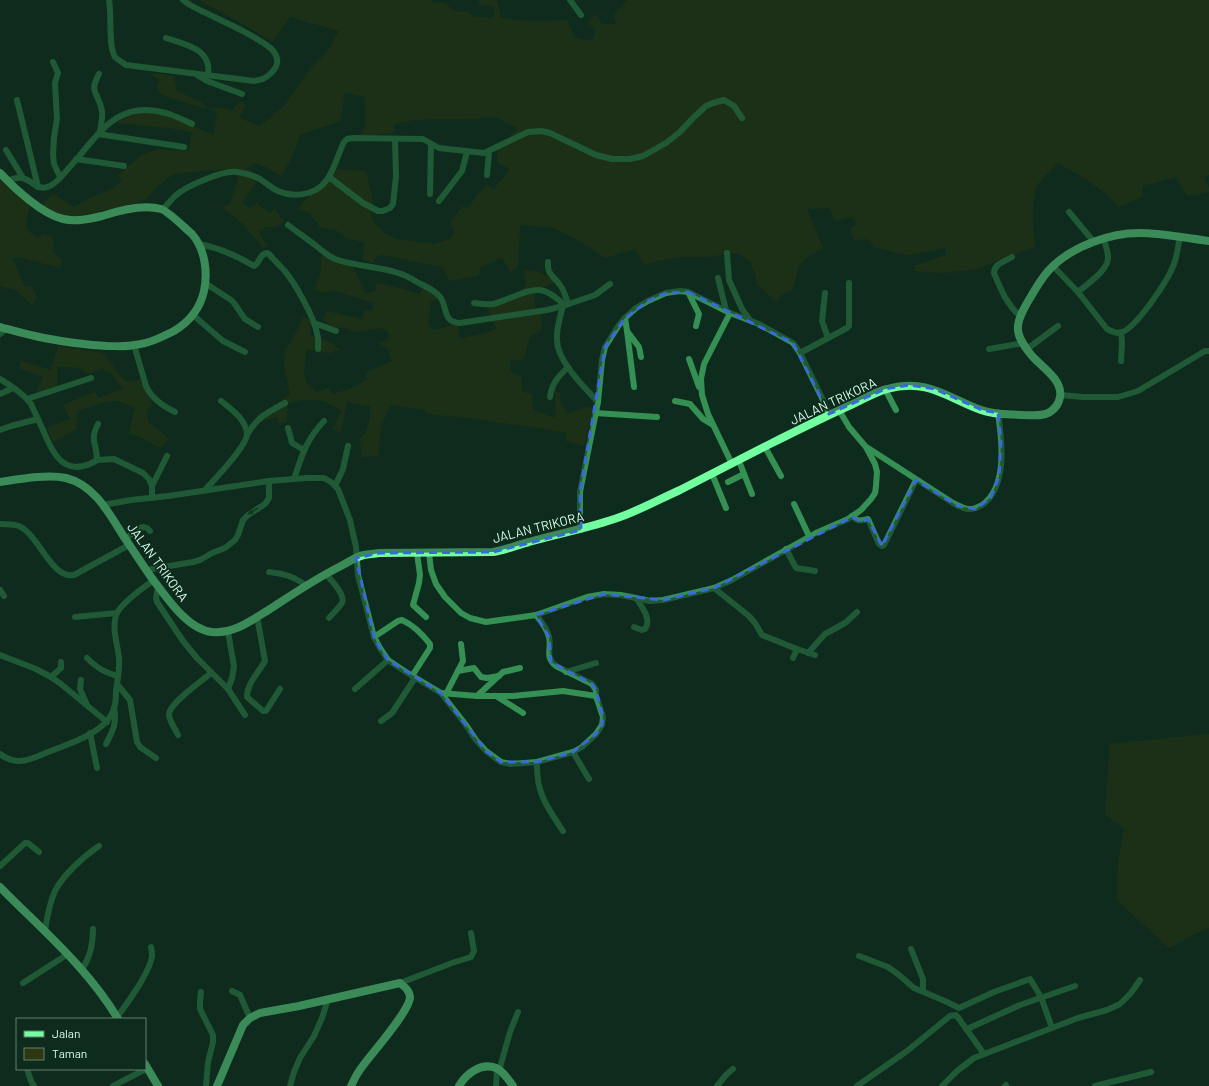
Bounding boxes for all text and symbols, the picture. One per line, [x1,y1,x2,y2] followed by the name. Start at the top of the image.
[787,374,879,428] street label: JALAN TRIKORA
[247,508,259,515] one-way arrow
[491,508,585,546] street label: JALAN TRIKORA
[124,520,192,605] street label: JALAN TRIKORA
[16,1018,146,1070] legend
[52,1026,80,1040] text: Jalan
[52,1046,87,1060] text: Taman

